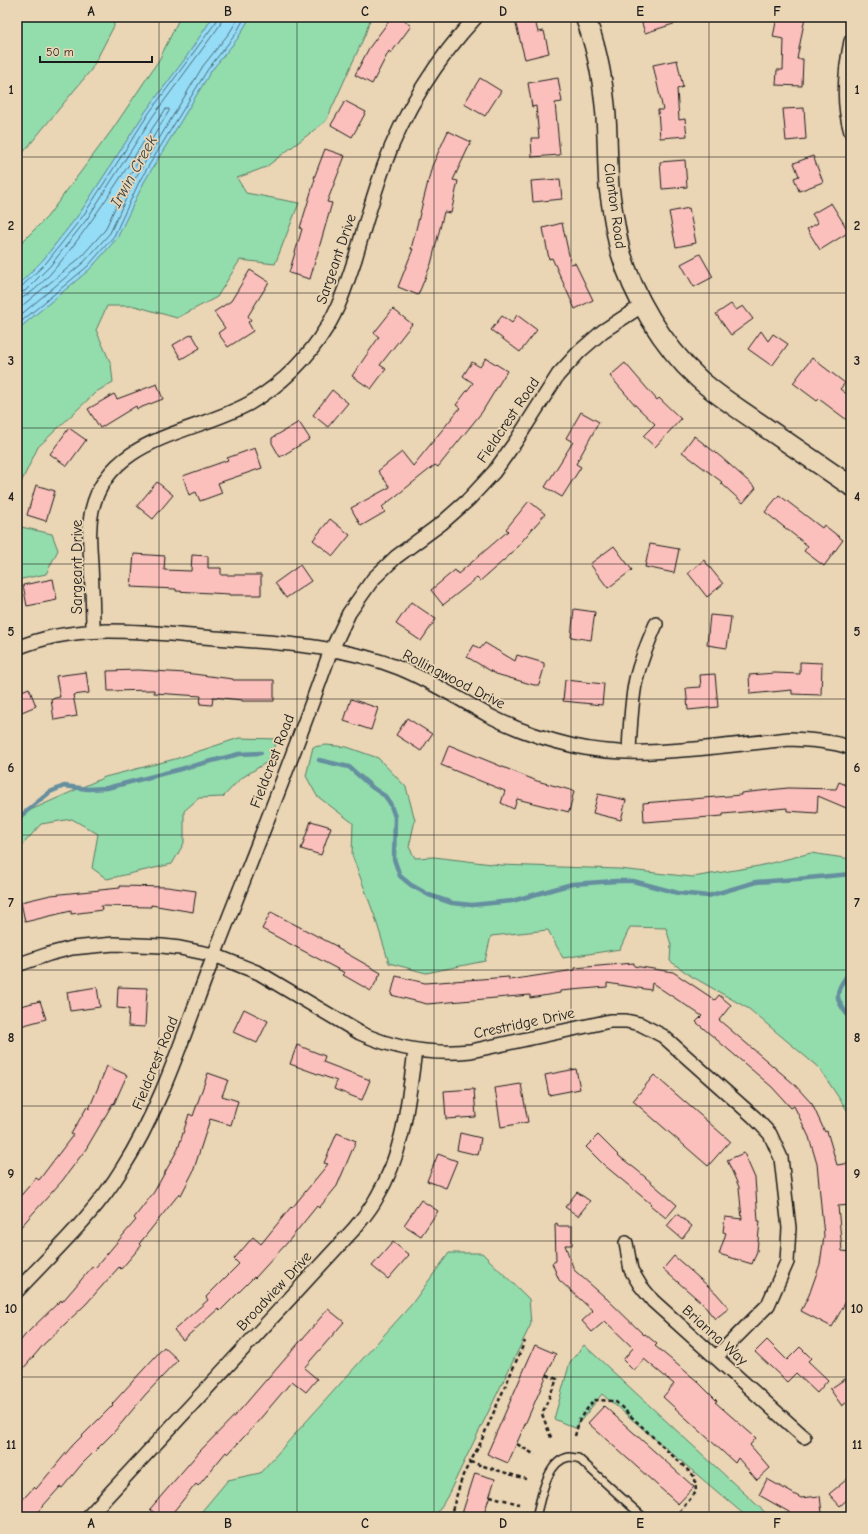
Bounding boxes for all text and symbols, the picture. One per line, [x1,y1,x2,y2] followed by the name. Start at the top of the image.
[87,4,95,19] text: A
[224,4,232,19] text: B
[361,4,369,19] text: C
[499,4,507,19] text: D
[636,4,644,19] text: E
[773,4,781,19] text: F
[40,38,152,64] scale bar
[46,45,74,59] text: 50 m
[8,82,14,97] text: 1
[854,82,860,97] text: 1
[106,132,161,211] water label: Irwin Creek
[600,162,630,250] street label: Clanton Road
[312,211,360,307] street label: Sargeant Drive
[8,218,14,233] text: 2
[854,218,860,233] text: 2
[8,353,14,368] text: 3
[854,353,860,368] text: 3
[473,374,543,466] street label: Fieldcrest Road
[8,489,14,504] text: 4
[854,489,860,504] text: 4
[68,519,86,614] street label: Sargeant Drive
[8,624,15,639] text: 5
[854,624,861,639] text: 5
[400,645,509,713] street label: Rollingwood Drive
[246,711,298,811] street label: Fieldcrest Road
[8,760,15,775] text: 6
[854,760,861,775] text: 6
[8,895,14,910] text: 7
[854,895,860,910] text: 7
[472,1003,577,1043] street label: Crestridge Drive
[128,1014,182,1112] street label: Fieldcrest Road
[8,1030,14,1045] text: 8
[854,1030,860,1045] text: 8
[8,1166,15,1181] text: 9
[854,1166,861,1181] text: 9
[233,1247,316,1334] street label: Broadview Drive
[5,1301,17,1316] text: 10
[678,1301,752,1369] street label: Brianna Way
[851,1301,863,1316] text: 10
[6,1437,16,1452] text: 11
[852,1437,862,1452] text: 11
[87,1516,95,1531] text: A
[224,1516,232,1531] text: B
[361,1516,369,1531] text: C
[499,1516,507,1531] text: D
[636,1516,644,1531] text: E
[773,1516,781,1531] text: F

